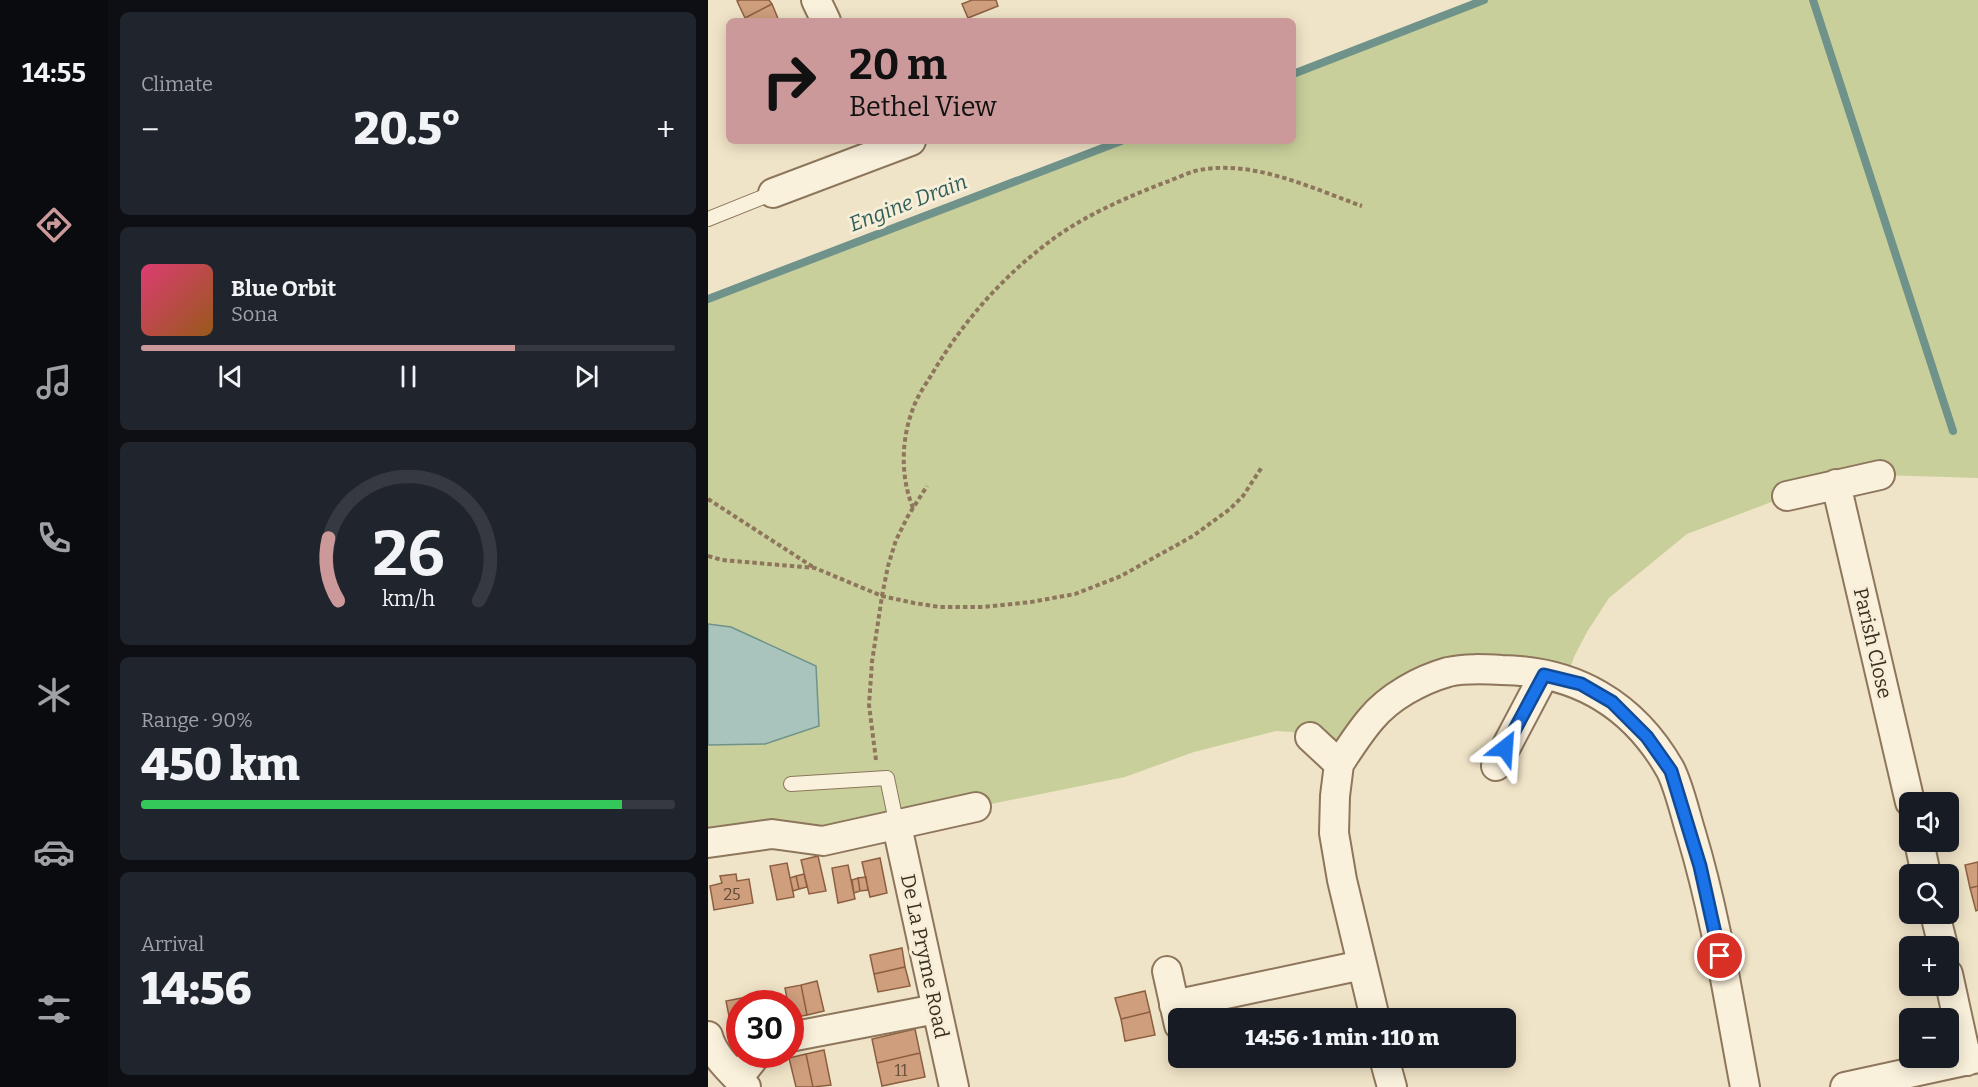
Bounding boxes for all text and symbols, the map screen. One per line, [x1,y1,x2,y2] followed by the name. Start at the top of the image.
[849,40,947,90] text: 20 m
[750,42,828,120] icon: right
[22,57,86,89] text: 14:55
[141,72,213,96] text: Climate
[849,91,997,123] text: Bethel View
[354,102,462,156] text: 20.5°
[141,110,159,150] text: −
[656,110,675,150] text: +
[845,169,971,237] water label: Engine Drain
[33,204,75,246] icon: directions
[231,275,336,302] text: Blue Orbit
[231,302,278,326] text: Sona
[214,360,247,393] icon: previous
[392,360,425,393] icon: pause
[570,360,603,393] icon: next
[33,361,75,403] icon: music
[33,517,75,559] icon: phone
[372,517,444,592] text: 26
[1849,585,1897,701] street label: Parish Close
[381,586,435,612] text: km/h
[33,674,75,716] icon: climate
[141,708,253,732] text: Range · 90%
[1473,716,1537,780] position arrow
[141,738,300,792] text: 450 km
[1899,792,1959,1068] map controls
[1899,792,1959,852] button: sound
[33,831,75,873] icon: car
[1899,864,1959,924] button: search
[896,872,954,1040] street label: De La Pryme Road
[723,885,741,904] house number: 25
[1694,930,1745,981] pin
[141,932,204,956] text: Arrival
[1899,936,1959,996] button: +
[1703,939,1736,972] icon: arrive
[141,962,251,1016] text: 14:56
[33,988,75,1030] icon: filters
[726,990,804,1068] speed limit sign: 30
[1899,1008,1959,1068] button: −
[1245,1024,1439,1051] text: 14:56 · 1 min · 110 m
[895,1061,908,1080] house number: 11

